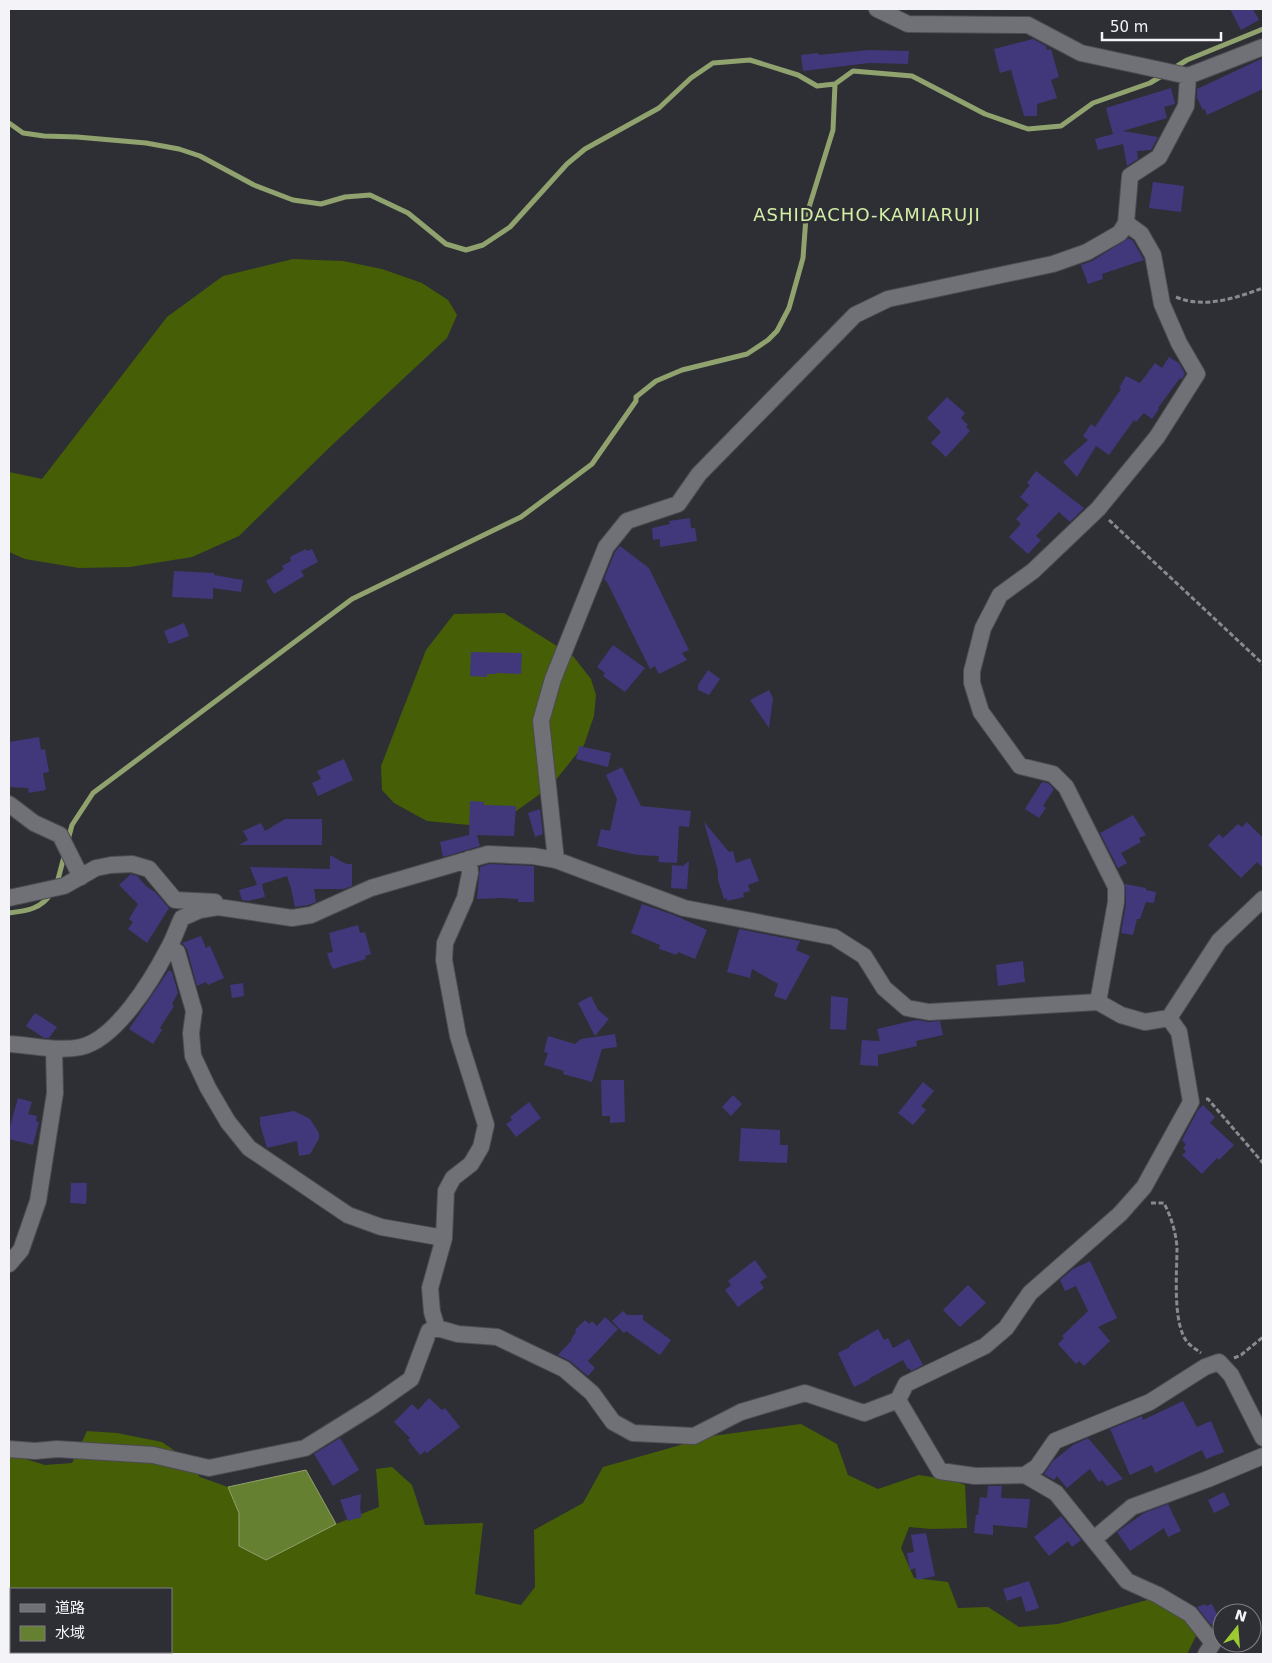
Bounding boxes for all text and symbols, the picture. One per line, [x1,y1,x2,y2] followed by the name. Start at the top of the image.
[1102,10,1221,42] scale bar
[1110,18,1148,36] text: 50 m
[753,204,981,225] district label: ASHIDACHO-KAMIARUJI
[10,1588,172,1653] legend
[55,1599,85,1617] text: 道路
[1212,1603,1262,1653] north arrow
[1233,1606,1249,1625] text: N
[55,1624,85,1642] text: 水域

